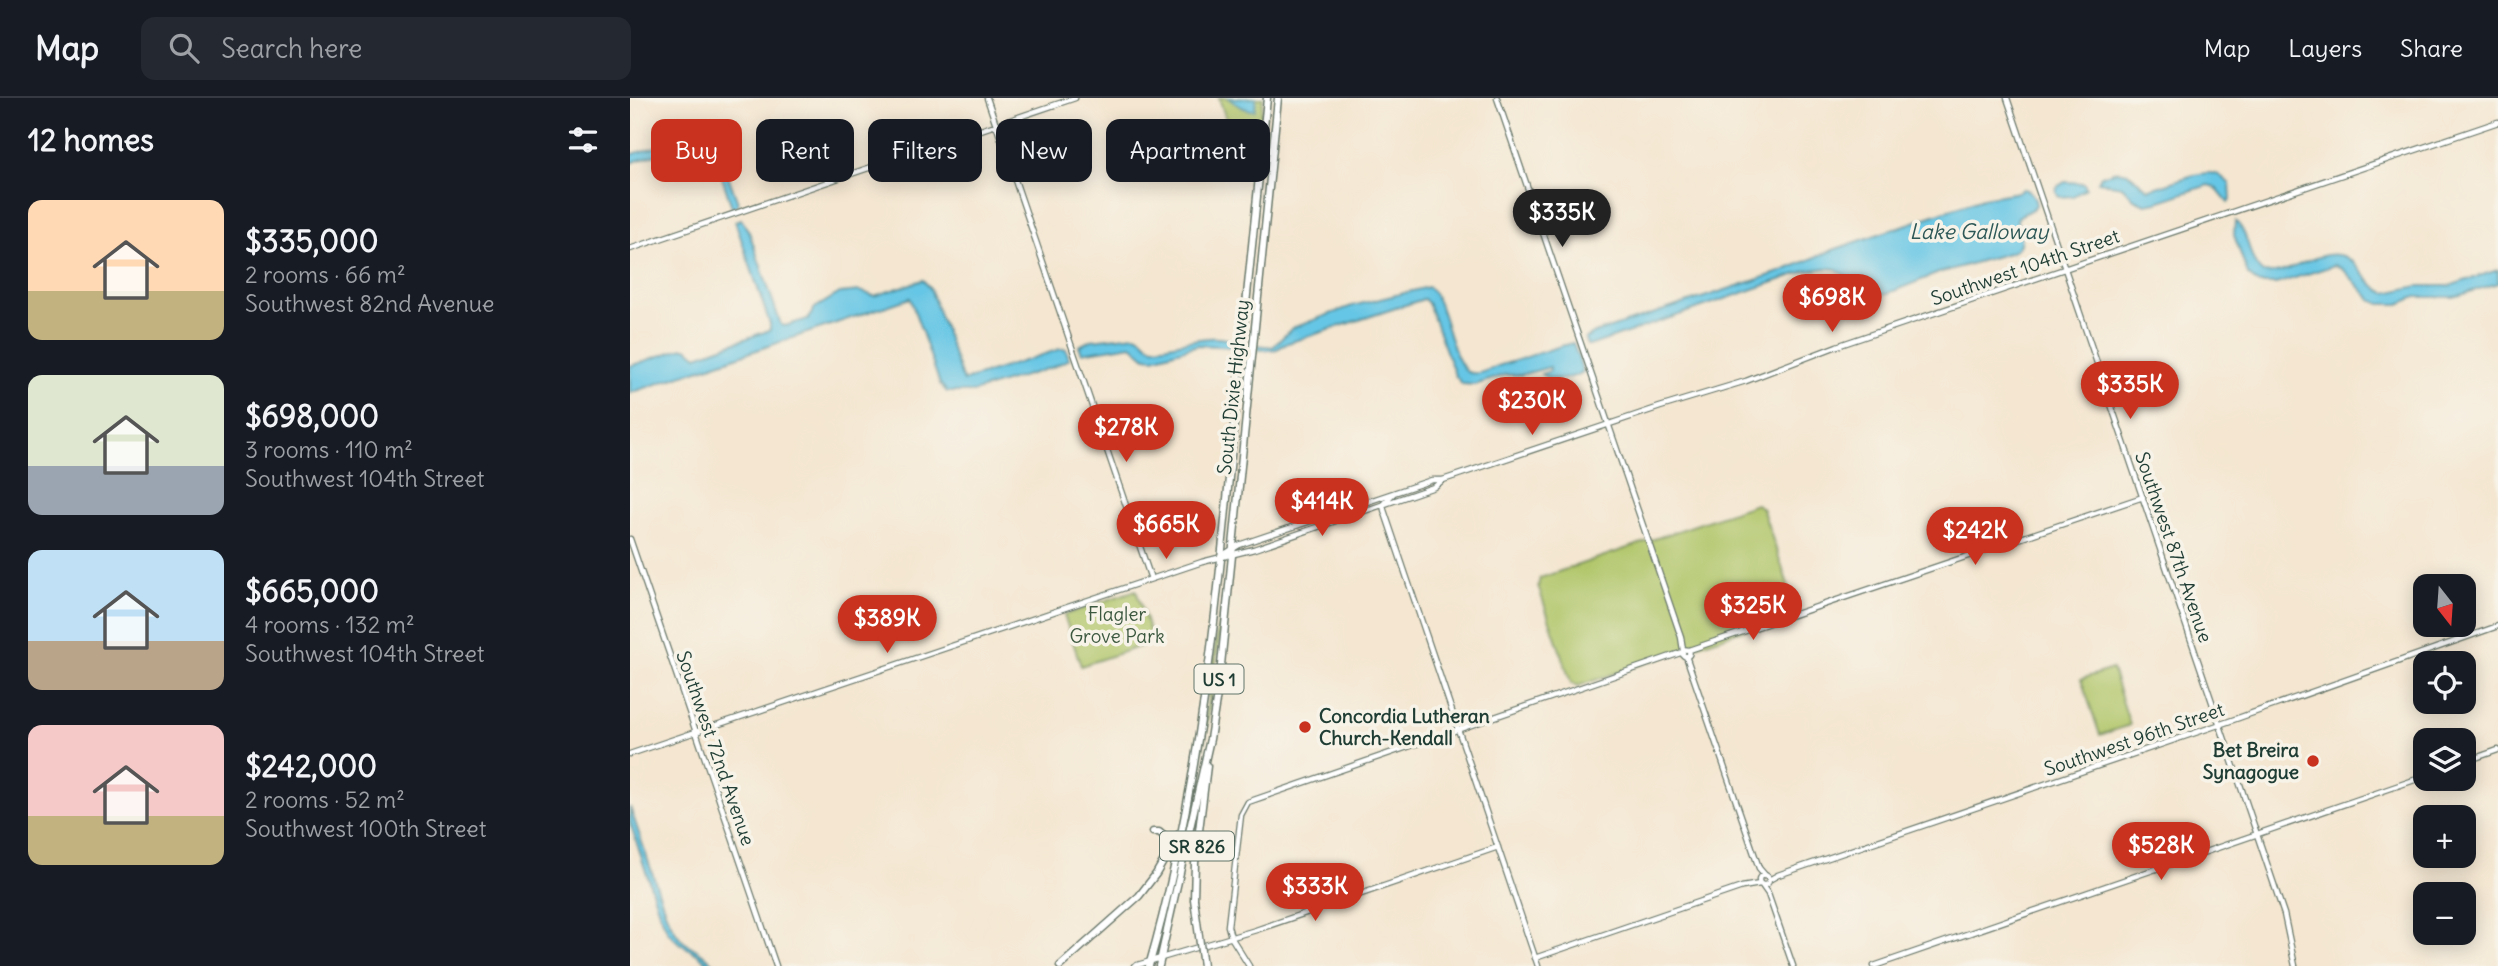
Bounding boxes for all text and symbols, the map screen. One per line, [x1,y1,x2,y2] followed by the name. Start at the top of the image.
[141,17,631,80] search box
[35,27,99,69] text: Map
[165,29,203,67] icon: search
[221,32,362,65] text: Search here
[2204,33,2250,63] text: Map
[2288,33,2362,63] text: Layers
[2400,33,2463,63] text: Share
[651,119,742,182] chip: Buy
[756,119,854,182] chip: Rent
[868,119,982,182] chip: Filters
[996,119,1092,182] chip: New
[1106,119,1270,182] chip: Apartment
[28,121,154,159] text: 12 homes
[564,121,602,159] icon: filters
[1513,190,1611,249] pin: $335K
[1529,197,1595,226] text: $335K
[1910,218,2050,245] water label: Lake Galloway
[245,222,378,260] text: $335,000
[1928,223,2122,311] street label: Southwest 104th Street
[84,228,168,312] icon: home
[245,260,406,289] text: 2 rooms · 66 m²
[1783,274,1881,334] pin: $698K
[1799,282,1865,311] text: $698K
[245,289,494,318] text: Southwest 82nd Avenue
[1212,298,1254,476] street label: South Dixie Highway
[2081,362,2179,421] pin: $335K
[2097,369,2163,398] text: $335K
[1483,378,1581,437] pin: $230K
[1498,385,1566,414] text: $230K
[245,397,379,435] text: $698,000
[84,403,168,487] icon: home
[1077,404,1175,464] pin: $278K
[1094,412,1158,441] text: $278K
[245,435,413,464] text: 3 rooms · 110 m²
[2130,448,2218,646] street label: Southwest 87th Avenue
[245,464,485,493] text: Southwest 104th Street
[1273,478,1371,538] pin: $414K
[1291,486,1353,515] text: $414K
[1117,502,1215,561] pin: $665K
[1926,508,2024,567] pin: $242K
[1133,509,1199,538] text: $665K
[1942,515,2008,544] text: $242K
[245,572,379,610] text: $665,000
[2413,574,2476,637] north arrow
[2413,574,2476,945] map controls
[84,578,168,662] icon: home
[1704,582,1802,642] pin: $325K
[1720,590,1786,619] text: $325K
[838,596,936,655] pin: $389K
[1069,602,1165,648] park label: Flagler Grove Park
[854,603,920,632] text: $389K
[245,610,415,639] text: 4 rooms · 132 m²
[245,639,485,668] text: Southwest 104th Street
[671,647,761,849] street label: Southwest 72nd Avenue
[2413,651,2476,714] button: locate
[1194,664,1244,694] road number: US 1
[2041,697,2227,781] street label: Southwest 96th Street
[1319,704,1490,750] place label: Concordia Lutheran Church-Kendall
[1297,719,1313,735] marker: Concordia Lutheran Church-Kendall
[2413,728,2476,791] button: layers
[2203,738,2299,784] place label: Bet Breira Synagogue
[245,747,377,785] text: $242,000
[84,753,168,837] icon: home
[2305,753,2321,769] marker: Bet Breira Synagogue
[245,785,405,814] text: 2 rooms · 52 m²
[2413,805,2476,868] button: +
[245,814,486,843] text: Southwest 100th Street
[2112,822,2210,882] pin: $528K
[2128,830,2194,859] text: $528K
[1160,832,1234,860] road number: SR 826
[1266,864,1364,923] pin: $333K
[1282,871,1348,900] text: $333K
[2413,882,2476,945] button: −

